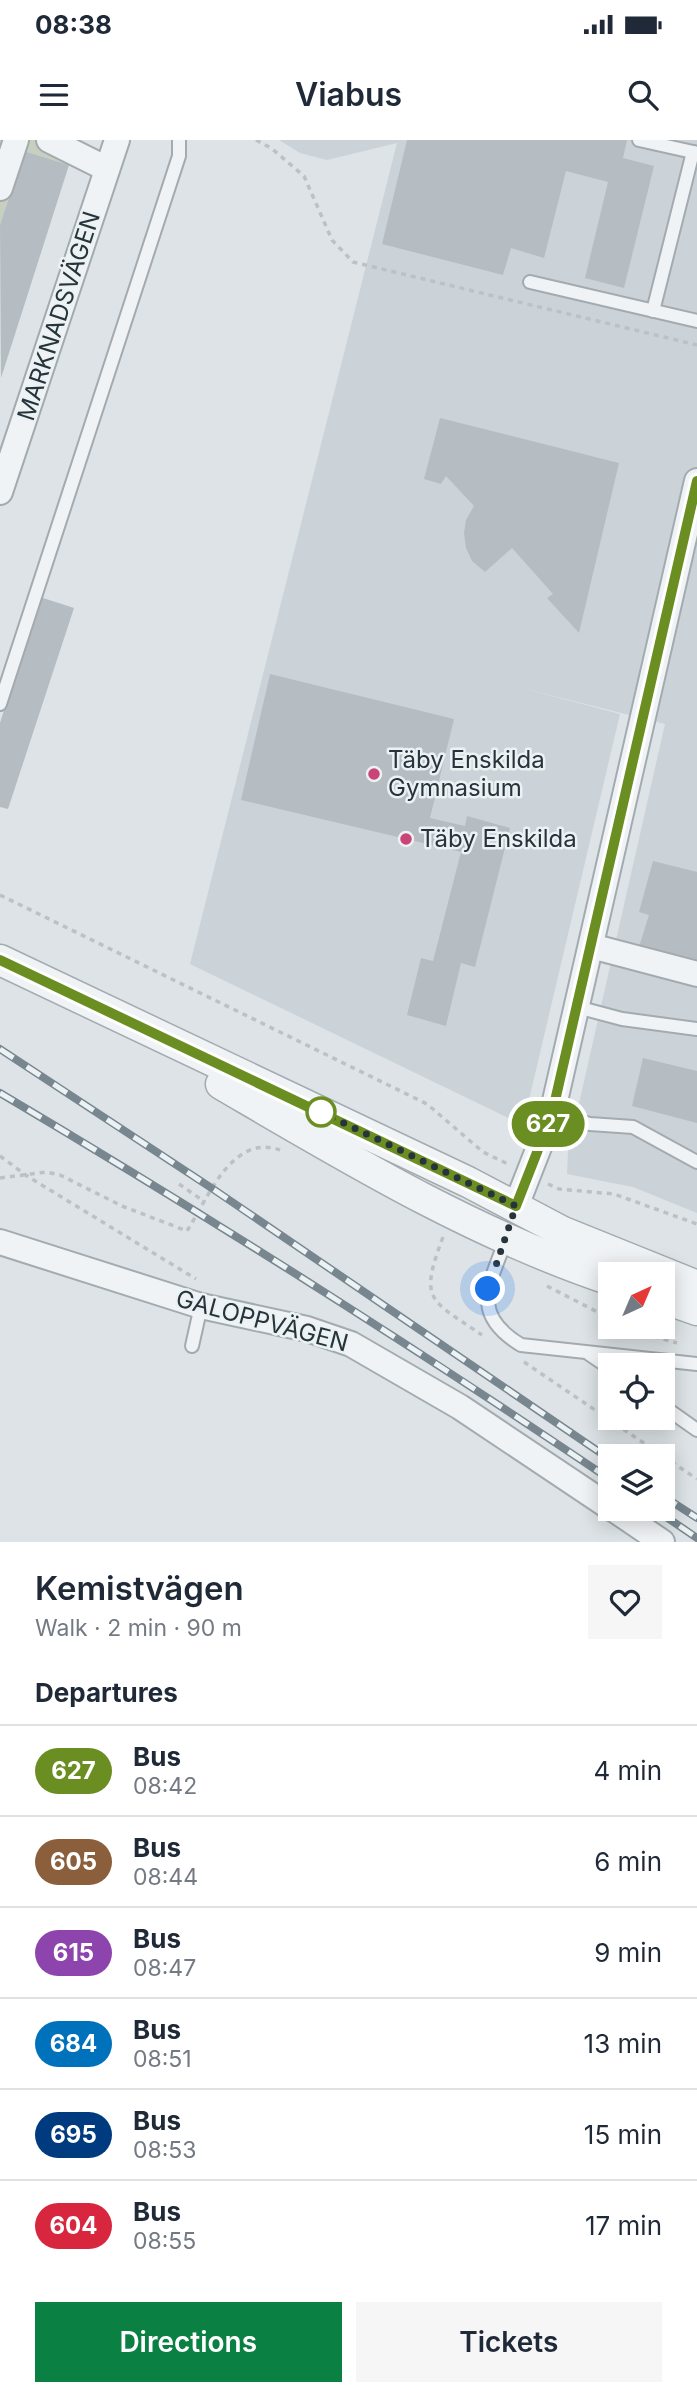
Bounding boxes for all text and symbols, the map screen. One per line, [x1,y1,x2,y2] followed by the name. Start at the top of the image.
[35,9,112,40] text: 08:38
[295,75,402,114] text: Viabus
[35,76,73,114] icon: menu
[624,76,662,114] icon: search
[11,208,106,424] street label: MARKNADSVÄGEN
[388,745,545,802] place label: Täby Enskilda Gymnasium
[366,766,382,782] marker: Täby Enskilda Gymnasium
[420,824,577,853] place label: Täby Enskilda
[398,831,414,847] marker: Täby Enskilda
[306,1097,336,1127] unlabelled marker
[508,1101,588,1147] line badge: 627
[526,1109,570,1138] text: 627
[598,1262,676,1339] north arrow
[598,1262,675,1521] map controls
[470,1271,505,1306] your location
[173,1284,351,1357] street label: GALOPPVÄGEN
[598,1353,675,1430] button: locate
[598,1444,675,1521] button: layers
[588,1565,662,1639] button: heart
[35,1568,244,1608] text: Kemistvägen
[35,1614,242,1642] text: Walk · 2 min · 90 m
[35,1677,178,1708] text: Departures
[133,1741,181,1772] text: Bus
[593,1755,662,1786] text: 4 min
[51,1756,96,1785] text: 627
[133,1772,197,1800] text: 08:42
[133,1832,181,1863] text: Bus
[594,1846,662,1877] text: 6 min
[50,1847,97,1876] text: 605
[133,1863,198,1891] text: 08:44
[133,1923,181,1954] text: Bus
[594,1937,662,1968] text: 9 min
[53,1938,94,1967] text: 615
[133,1954,196,1982] text: 08:47
[133,2014,181,2045] text: Bus
[584,2028,662,2059] text: 13 min
[50,2029,97,2058] text: 684
[133,2045,192,2073] text: 08:51
[133,2105,181,2136] text: Bus
[584,2119,662,2150] text: 15 min
[50,2120,97,2149] text: 695
[133,2136,197,2164] text: 08:53
[133,2196,181,2227] text: Bus
[585,2210,662,2241] text: 17 min
[50,2211,98,2240] text: 604
[133,2227,196,2255] text: 08:55
[35,2302,342,2382] button: Directions
[356,2302,662,2382] button: Tickets

